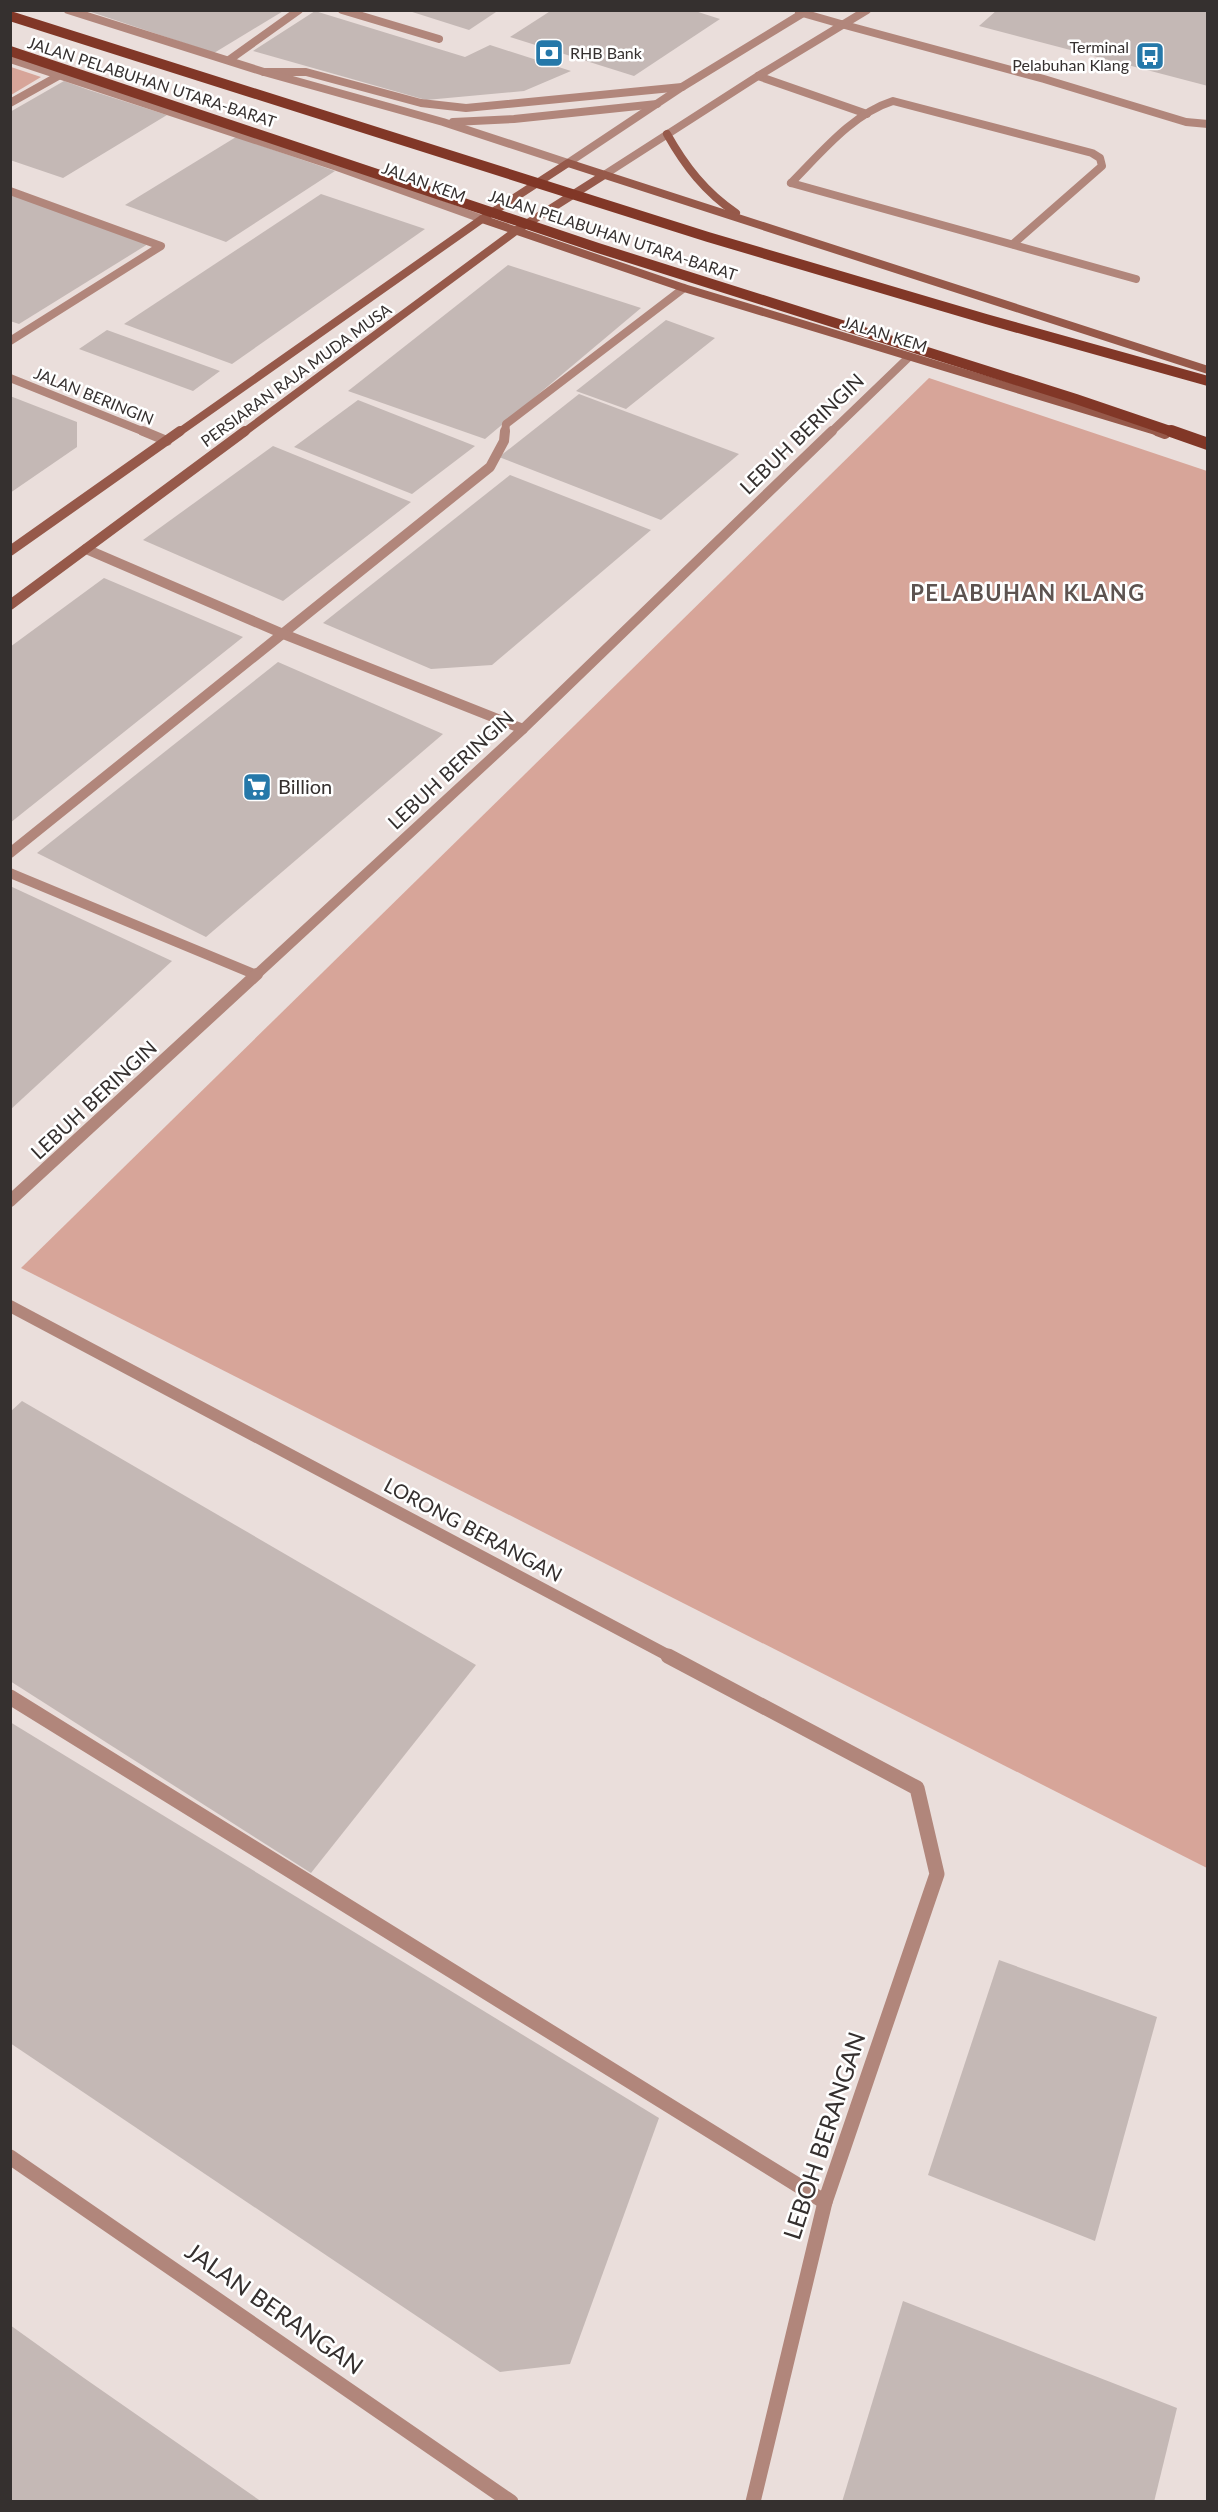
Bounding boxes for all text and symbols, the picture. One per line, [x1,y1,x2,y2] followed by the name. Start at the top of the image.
[26,32,279,131] street label: JALAN PELABUHAN UTARA-BARAT
[533,37,565,69] bank icon: RHB Bank
[1012,37,1129,74] place label: Terminal Pelabuhan Klang
[1134,40,1166,72] bus stop icon: Terminal Pelabuhan Klang
[570,43,643,62] place label: RHB Bank
[380,158,469,205] street label: JALAN KEM
[487,185,740,284] street label: JALAN PELABUHAN UTARA-BARAT
[197,299,395,450] street label: PERSIARAN RAJA MUDA MUSA
[841,312,930,355] street label: JALAN KEM
[32,363,157,428] street label: JALAN BERINGIN
[734,368,868,499] street label: LEBUH BERINGIN
[910,579,1146,606] district label: PELABUHAN KLANG
[382,705,518,834] street label: LEBUH BERINGIN
[241,771,273,803] supermarket icon: Billion
[278,774,332,798] place label: Billion
[25,1035,161,1164] street label: LEBUH BERINGIN
[380,1472,567,1586] street label: LORONG BERANGAN
[776,2028,871,2243] street label: LEBOH BERANGAN
[180,2236,369,2380] street label: JALAN BERANGAN

